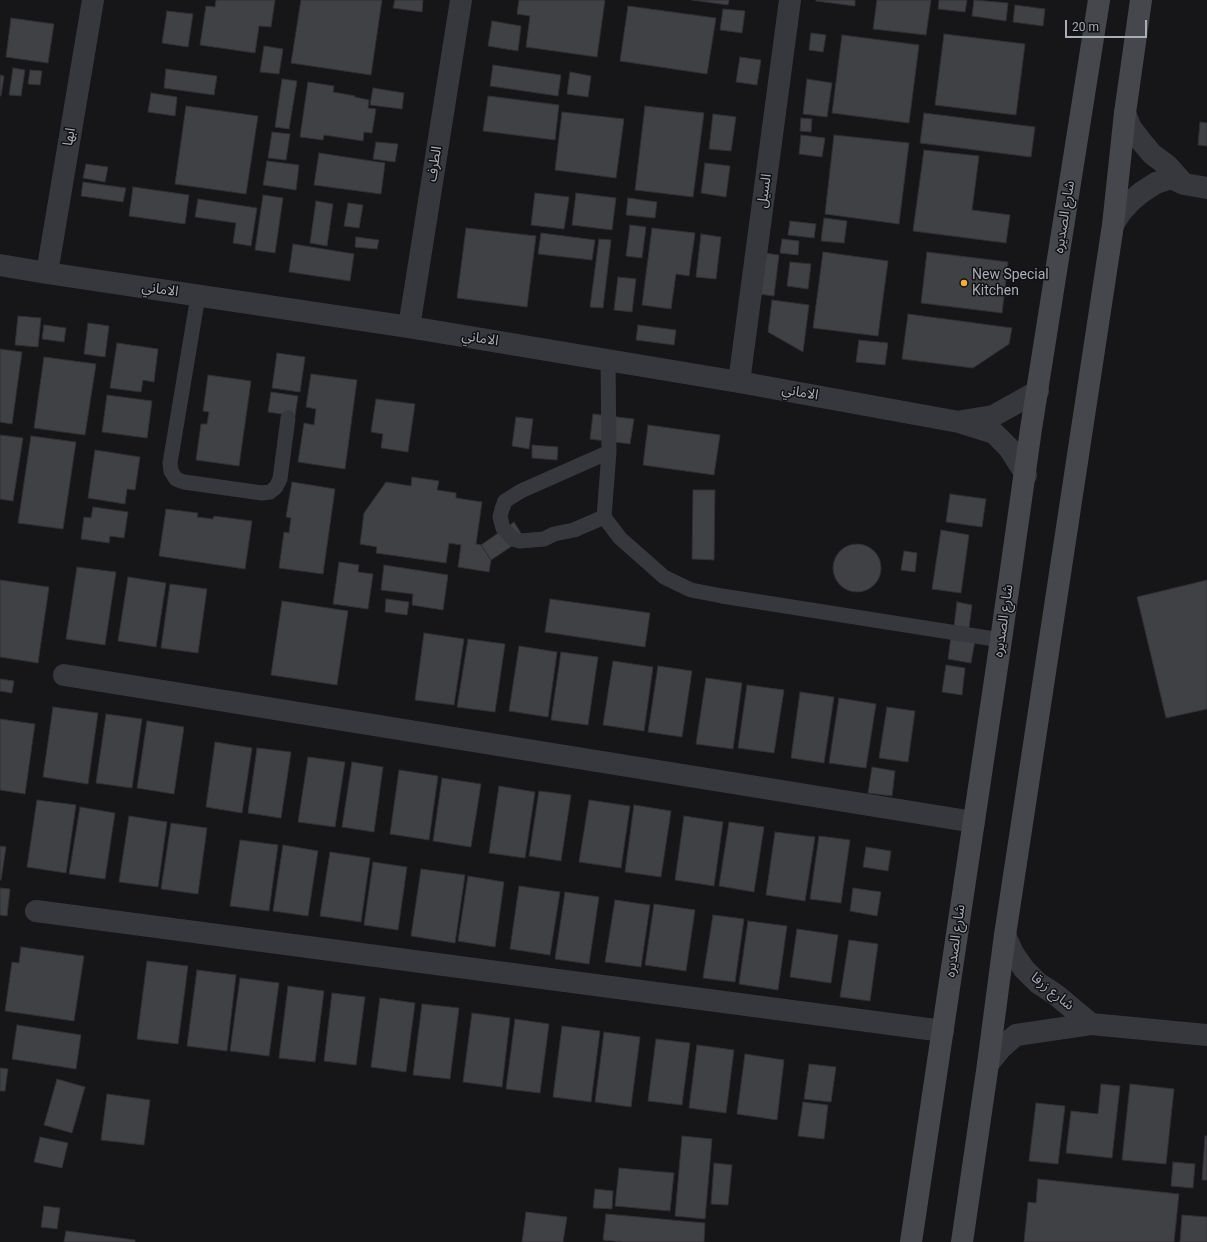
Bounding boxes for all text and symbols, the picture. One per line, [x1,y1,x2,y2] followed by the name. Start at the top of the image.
[1067,12,1149,38] scale bar
[1072,20,1099,34] text: 20 m
[60,127,80,147] street label: ابها
[424,145,446,183] street label: الطرف
[754,173,776,209] street label: السيل
[1051,179,1079,255] street label: شارع الصديره
[972,267,1049,300] place label: New Special Kitchen
[959,278,969,288] marker: New Special Kitchen
[141,279,179,301] street label: الاماني
[460,328,500,350] street label: الاماني
[780,382,820,404] street label: الاماني
[991,584,1017,658] street label: شارع الصديره
[943,904,969,978] street label: شارع الصديره
[1027,969,1077,1015] street label: شارع زرقا

